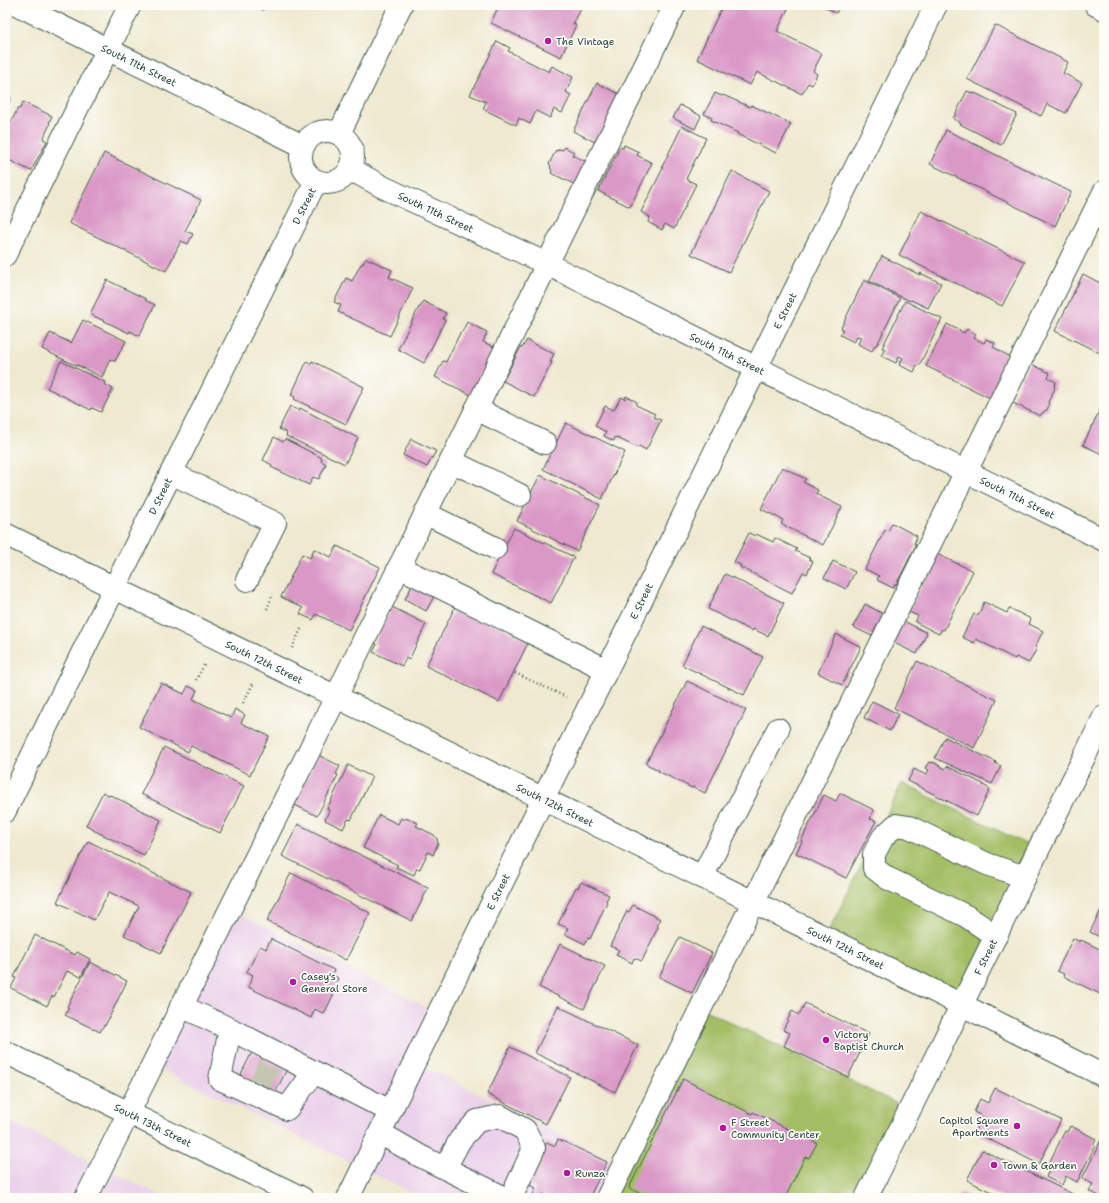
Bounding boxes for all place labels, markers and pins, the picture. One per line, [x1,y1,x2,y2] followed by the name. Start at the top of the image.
[556,35,615,48] place label: The Vintage
[543,36,553,46] marker: The Vintage
[301,970,368,995] place label: Casey's General Store
[288,977,298,987] marker: Casey's General Store
[834,1028,904,1053] place label: Victory Baptist Church
[821,1035,831,1045] marker: Victory Baptist Church
[939,1114,1009,1139] place label: Capitol Square Apartments
[731,1116,820,1141] place label: F Street Community Center
[1012,1121,1022,1131] marker: Capitol Square Apartments
[718,1123,728,1133] marker: F Street Community Center
[1002,1159,1077,1172] place label: Town & Garden
[989,1160,999,1170] marker: Town & Garden
[575,1167,606,1180] place label: Runza
[562,1168,572,1178] marker: Runza

